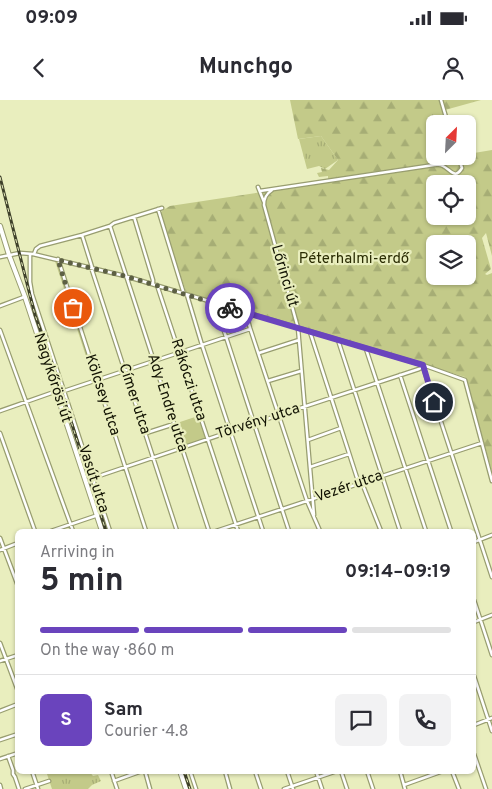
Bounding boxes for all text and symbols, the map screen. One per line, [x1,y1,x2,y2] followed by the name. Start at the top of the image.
[25,6,78,30] text: 09:09
[25,54,53,82] icon: back
[199,54,293,81] text: Munchgo
[439,54,467,82] icon: person
[426,115,476,165] north arrow
[426,115,476,285] map controls
[426,175,476,225] button: locate
[426,235,476,285] button: layers
[266,243,302,309] street label: Lőrinci út
[299,250,410,269] park label: Péterhalmi-erdő
[205,283,255,333] courier
[52,287,94,329] pin
[59,294,87,322] icon: bag
[216,294,244,322] icon: bike
[29,331,75,425] street label: Nagykőrösi út
[166,337,210,423] street label: Rákóczi utca
[142,351,192,455] street label: Ady Endre utca
[80,352,124,438] street label: Kölcsey utca
[114,361,154,437] street label: Címer utca
[413,381,455,423] pin
[420,388,448,416] icon: home
[214,400,302,444] street label: Törvény utca
[73,443,113,515] street label: Vasút utca
[313,467,385,507] street label: Vezér utca
[40,543,115,563] text: Arriving in
[345,560,451,584] text: 09:14–09:19
[40,562,124,602] text: 5 min
[40,641,174,661] text: On the way · 860 m
[335,694,387,746] button: chat
[399,694,451,746] button: phone
[104,698,143,722] text: Sam
[60,708,72,732] text: S
[104,722,188,742] text: Courier · 4.8

